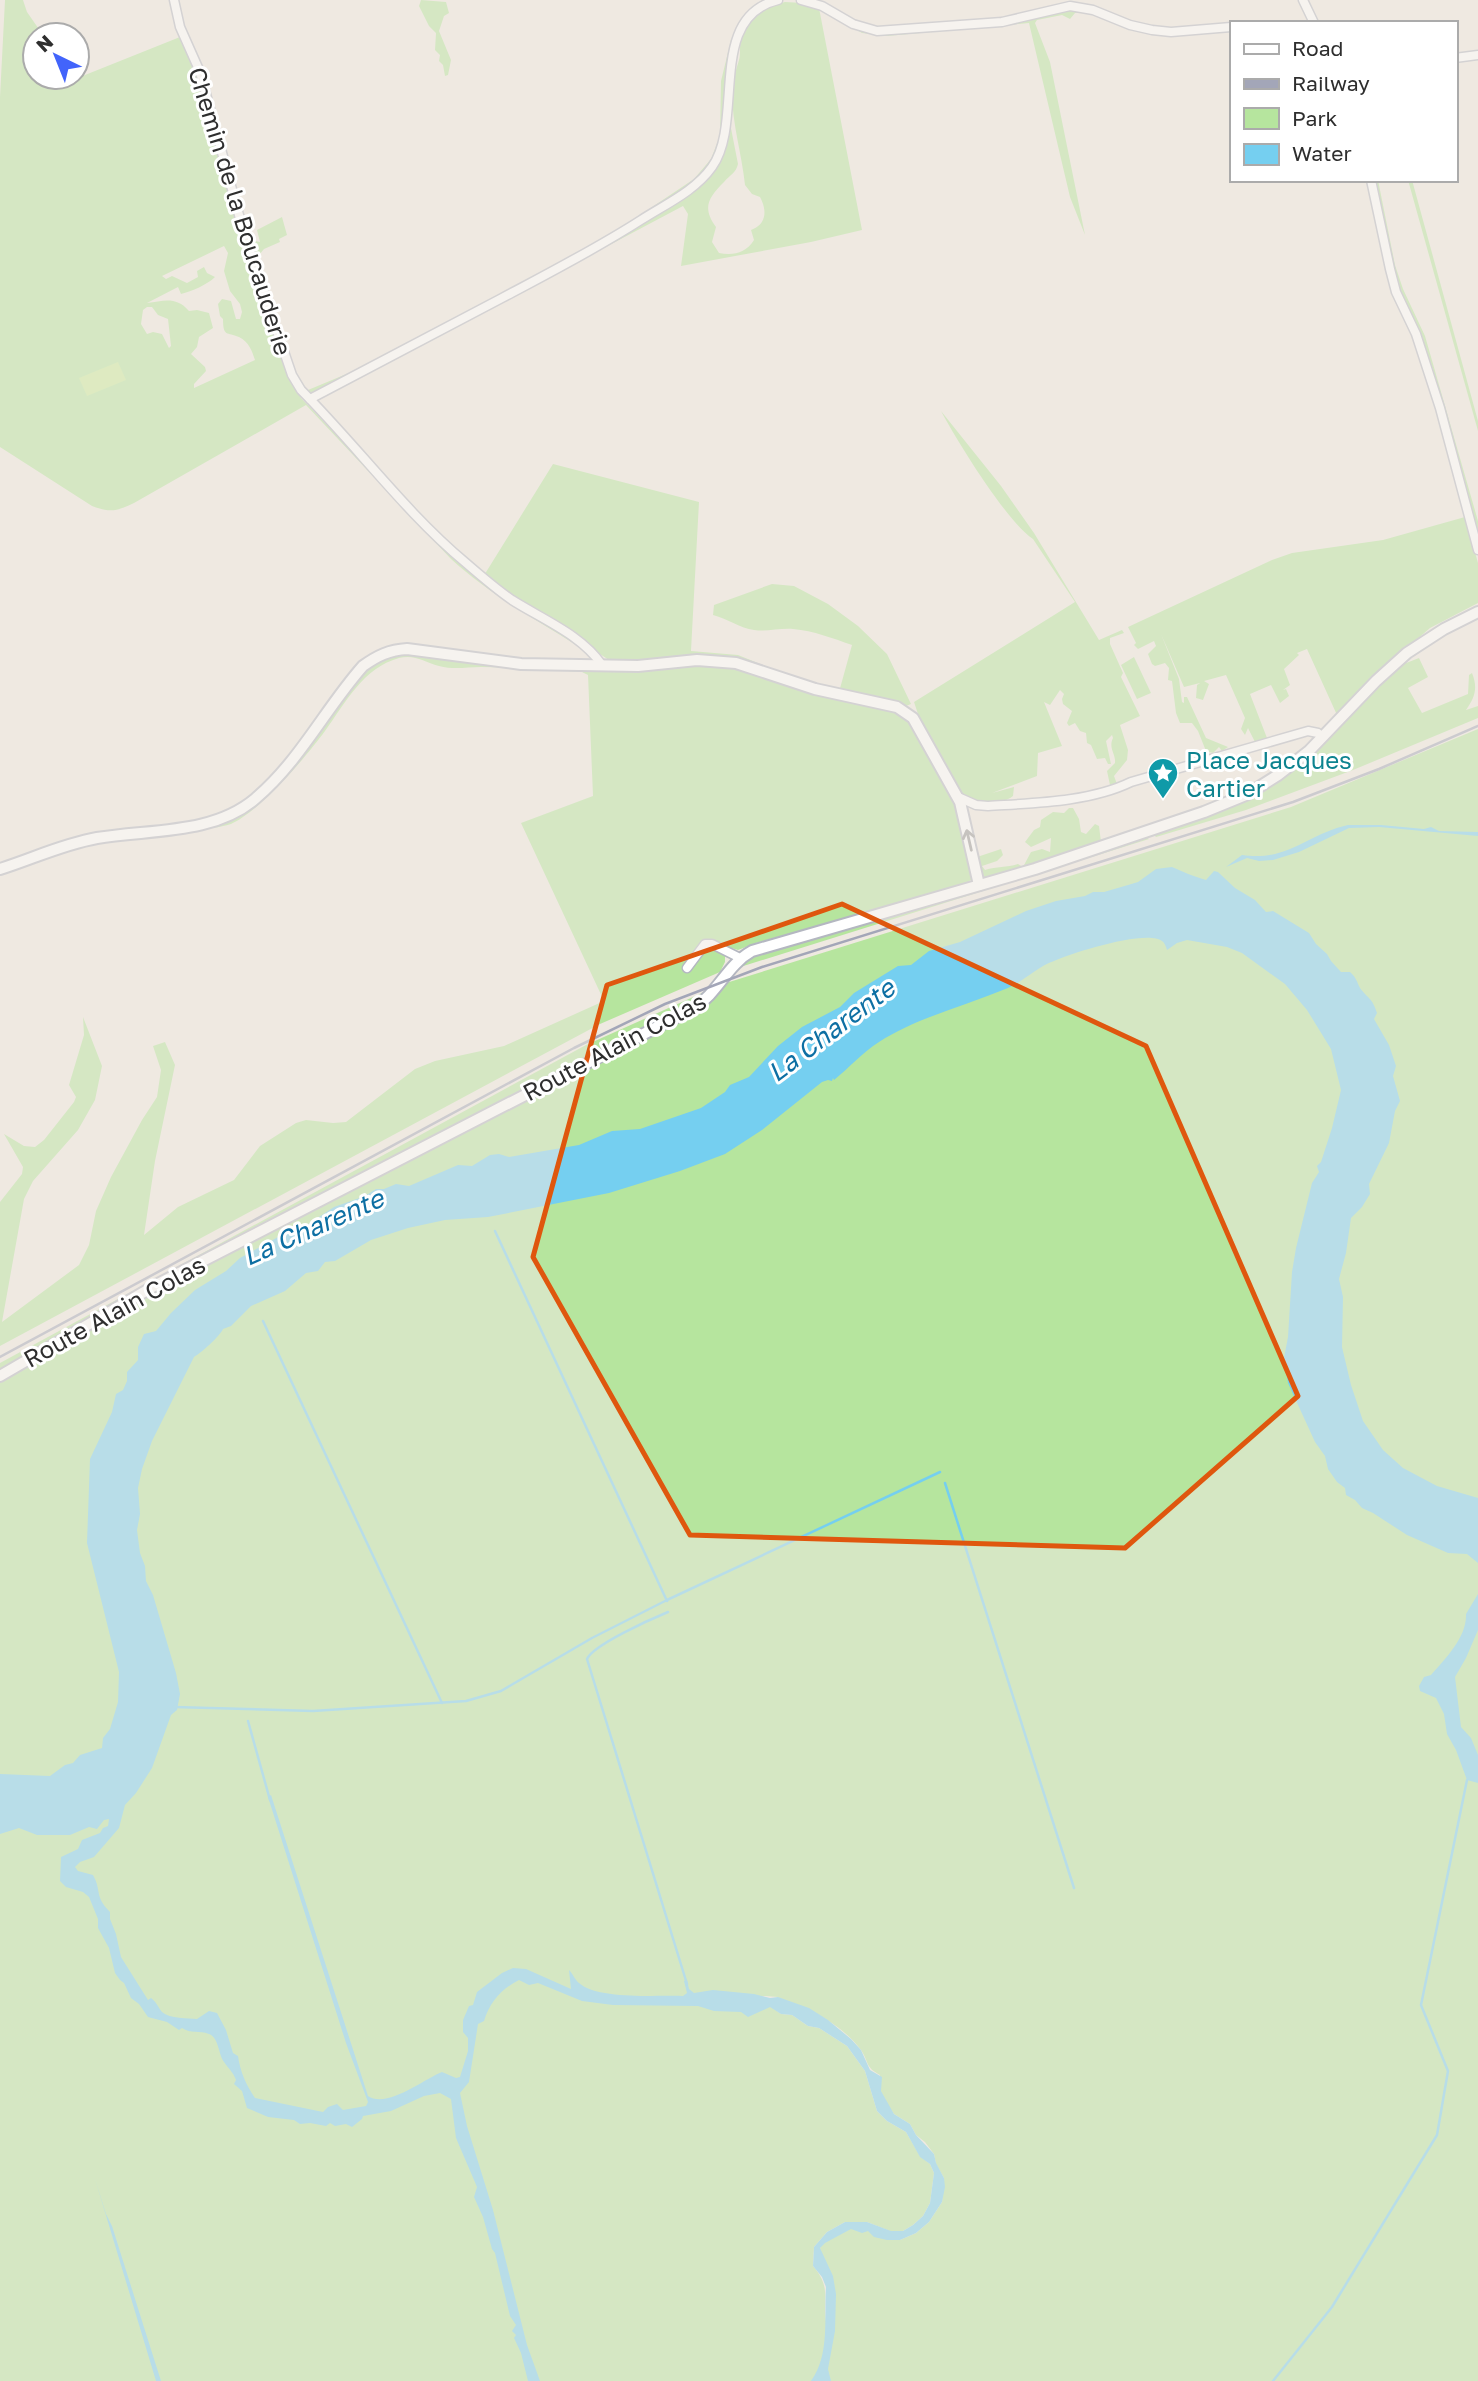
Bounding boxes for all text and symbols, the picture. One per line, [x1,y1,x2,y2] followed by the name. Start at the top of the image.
[21,21,91,91] north arrow
[1230,21,1457,182] legend
[31,30,57,57] text: N
[1292,35,1343,61] text: Road
[183,63,299,359] street label: Chemin de la Boucauderie
[1292,70,1370,96] text: Railway
[1292,105,1338,131] text: Park
[1292,140,1352,166] text: Water
[1186,745,1352,802] place label: Place Jacques Cartier
[1146,756,1180,800] place icon: Place Jacques Cartier
[962,829,975,851] one-way arrow
[761,971,902,1088] water label: La Charente
[517,985,711,1107] street label: Route Alain Colas
[238,1181,390,1272] water label: La Charente
[18,1249,210,1373] street label: Route Alain Colas

